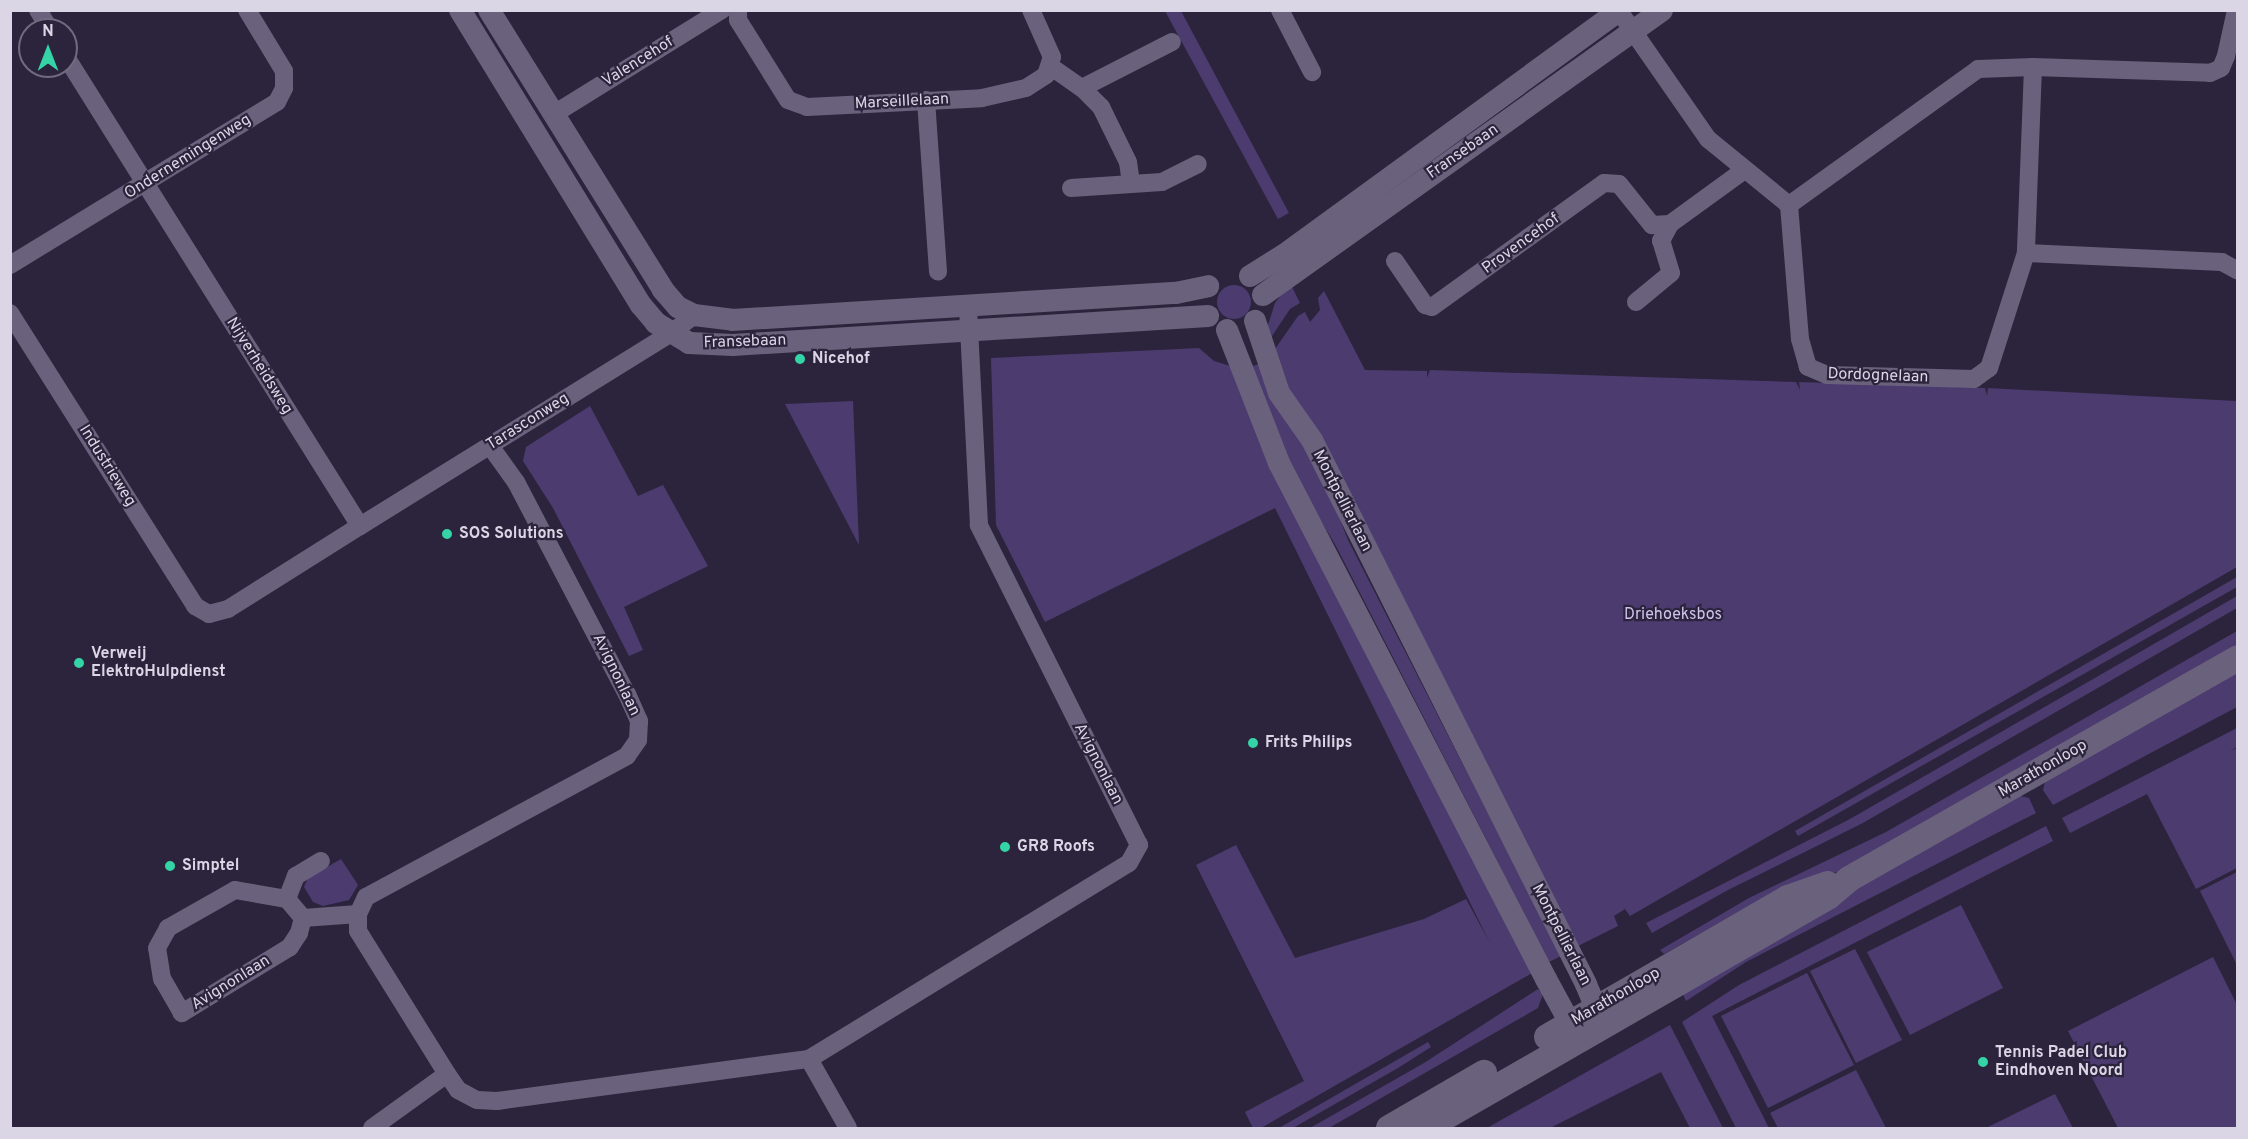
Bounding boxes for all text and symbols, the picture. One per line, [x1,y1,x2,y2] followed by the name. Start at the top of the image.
[18,18,78,78] north arrow
[42,22,54,42] text: N
[599,33,677,91] street label: Valencehof
[854,90,950,114] street label: Marseillelaan
[121,110,255,204] street label: Ondernemingenweg
[1424,120,1502,184] street label: Fransebaan
[1479,209,1563,279] street label: Provencehof
[222,314,296,418] street label: Nijverheidsweg
[703,331,787,353] street label: Fransebaan
[812,349,870,369] place label: Nicehof
[793,352,807,366] marker: Nicehof
[1827,365,1929,387] street label: Dordognelaan
[483,389,573,455] street label: Tarasconweg
[74,422,140,510] street label: Industrieweg
[1308,447,1376,555] street label: Montpellierlaan
[459,524,564,544] place label: SOS Solutions
[440,527,454,541] marker: SOS Solutions
[1624,605,1722,625] park label: Driehoeksbos
[588,631,644,719] street label: Avignonlaan
[91,644,225,682] place label: Verweij ElektroHulpdienst
[72,656,86,670] marker: Verweij ElektroHulpdienst
[1069,720,1127,808] street label: Avignonlaan
[1265,733,1352,753] place label: Frits Philips
[1246,736,1260,750] marker: Frits Philips
[1995,736,2091,802] street label: Marathonloop
[1017,837,1095,857] place label: GR8 Roofs
[998,840,1012,854] marker: GR8 Roofs
[182,856,239,876] place label: Simptel
[163,859,177,873] marker: Simptel
[1527,881,1595,989] street label: Montpellierlaan
[188,951,274,1015] street label: Avignonlaan
[1568,964,1664,1030] street label: Marathonloop
[1995,1043,2127,1081] place label: Tennis Padel Club Eindhoven Noord
[1976,1055,1990,1069] marker: Tennis Padel Club Eindhoven Noord

